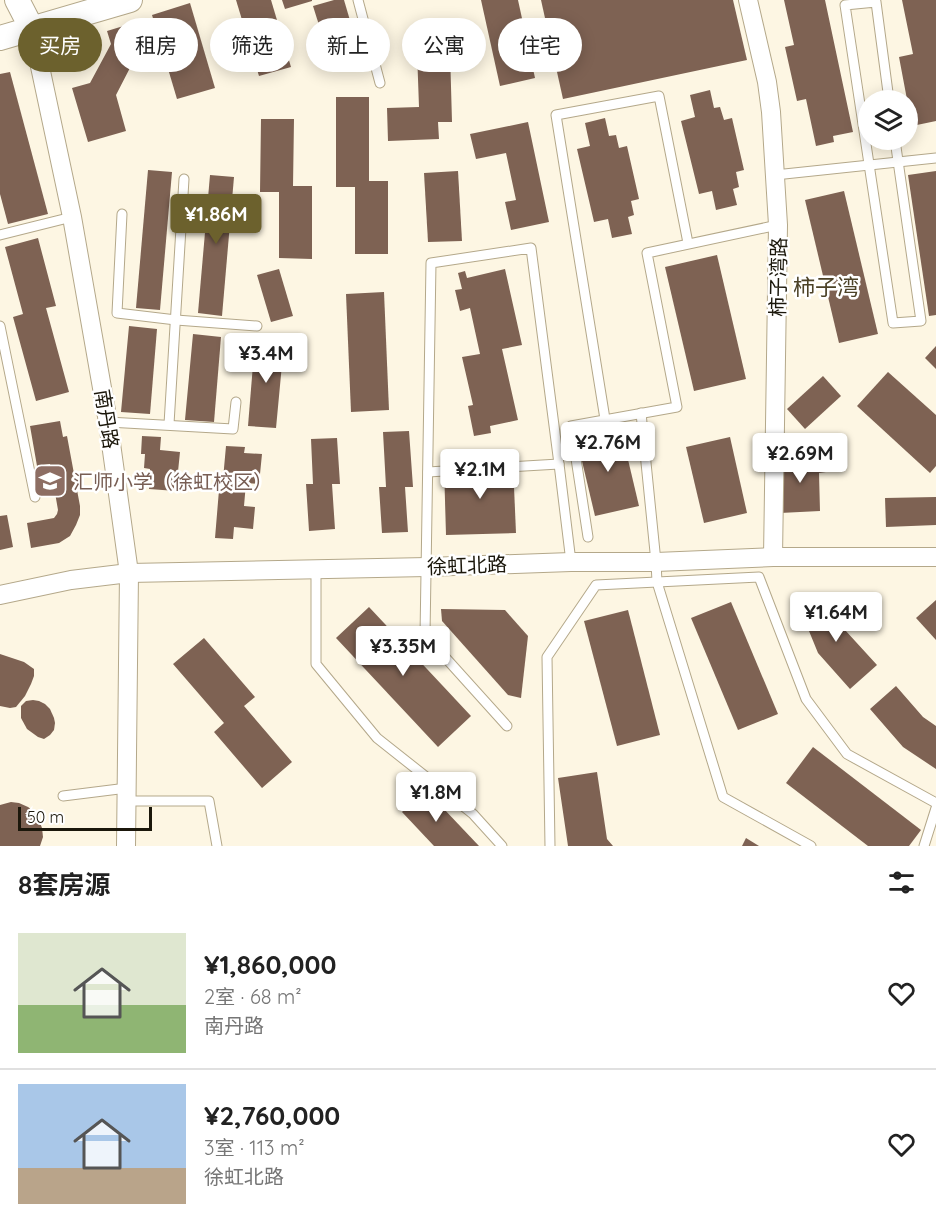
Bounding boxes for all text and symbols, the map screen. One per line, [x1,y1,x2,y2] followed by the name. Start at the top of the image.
[18,18,102,72] chip: 买房
[114,18,198,72] chip: 租房
[210,18,294,72] chip: 筛选
[306,18,390,72] chip: 新上
[402,18,486,72] chip: 公寓
[498,18,582,72] chip: 住宅
[858,90,918,150] map controls
[858,90,918,150] button: layers
[167,194,265,245] pin: ¥1.86M
[184,201,248,226] text: ¥1.86M
[765,237,791,317] street label: 柿子湾路
[793,273,859,301] district label: 柿子湾
[224,333,308,384] pin: ¥3.4M
[238,340,294,365] text: ¥3.4M
[90,387,124,451] street label: 南丹路
[559,422,657,473] pin: ¥2.76M
[575,429,641,454] text: ¥2.76M
[751,433,849,484] pin: ¥2.69M
[766,440,834,465] text: ¥2.69M
[438,449,522,500] pin: ¥2.1M
[454,456,506,481] text: ¥2.1M
[32,463,68,499] school or university icon: 汇师小学（徐虹校区）
[73,469,273,494] place label: 汇师小学（徐虹校区）
[427,551,507,579] street label: 徐虹北路
[787,592,885,643] pin: ¥1.64M
[804,599,868,624] text: ¥1.64M
[354,626,452,677] pin: ¥3.35M
[370,633,436,658] text: ¥3.35M
[394,772,478,823] pin: ¥1.8M
[410,779,462,804] text: ¥1.8M
[18,804,152,832] scale bar
[27,807,64,827] text: 50 m
[885,866,918,899] icon: filters
[18,868,110,901] text: 8套房源
[204,948,336,981] text: ¥1,860,000
[66,957,138,1029] icon: home
[885,977,918,1010] icon: heart
[204,984,302,1009] text: 2室 · 68 m²
[204,1013,264,1038] text: 南丹路
[204,1099,340,1132] text: ¥2,760,000
[66,1108,138,1180] icon: home
[885,1128,918,1161] icon: heart
[204,1135,305,1160] text: 3室 · 113 m²
[204,1164,284,1189] text: 徐虹北路

